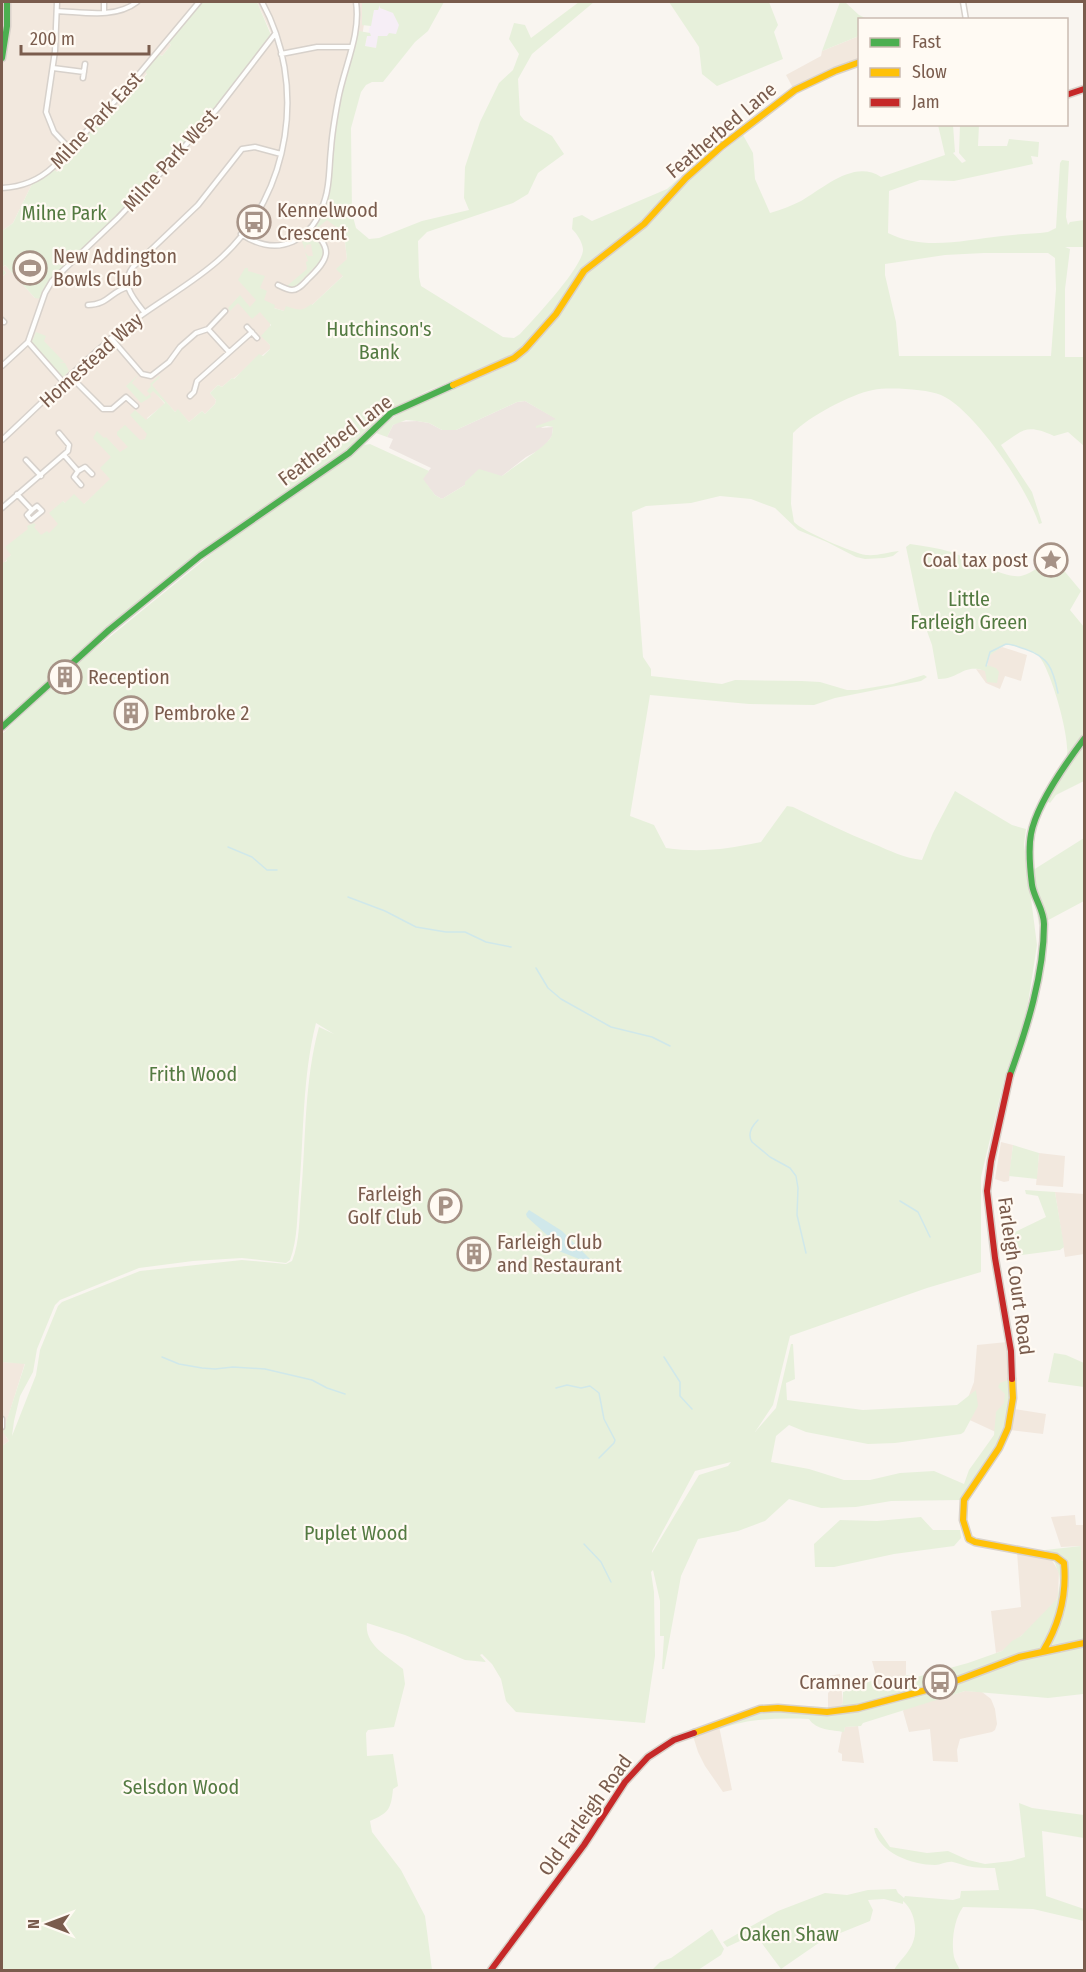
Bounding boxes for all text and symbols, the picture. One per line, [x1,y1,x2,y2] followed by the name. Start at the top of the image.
[21,18,148,56] scale bar
[858,18,1068,126] legend
[30,28,75,50] text: 200 m
[912,31,941,53] text: Fast
[912,61,947,83] text: Slow
[45,66,147,173] street label: Milne Park East
[661,77,781,183] street label: Featherbed Lane
[912,91,940,113] text: Jam
[118,103,223,216] street label: Milne Park West
[277,198,378,245] place label: Kennelwood Crescent
[21,201,107,225] park label: Milne Park
[236,204,272,240] bus stop icon: Kennelwood Crescent
[53,244,177,291] place label: New Addington Bowls Club
[12,250,48,286] sports icon: New Addington Bowls Club
[35,307,148,413] street label: Homestead Way
[326,317,432,364] park label: Hutchinson's Bank
[273,389,397,491] street label: Featherbed Lane
[1033,542,1069,578] place icon: Coal tax post
[922,548,1028,572] place label: Coal tax post
[910,587,1028,634] park label: Little Farleigh Green
[47,659,83,695] building icon: Reception
[88,665,170,689] place label: Reception
[113,695,149,731] building icon: Pembroke 2
[154,701,249,725] place label: Pembroke 2
[149,1062,237,1086] park label: Frith Wood
[348,1182,422,1229] place label: Farleigh Golf Club
[427,1188,463,1224] parking icon: Farleigh Golf Club
[993,1195,1039,1357] street label: Farleigh Court Road
[497,1230,622,1277] place label: Farleigh Club and Restaurant
[456,1236,492,1272] building icon: Farleigh Club and Restaurant
[304,1521,408,1545] park label: Puplet Wood
[922,1664,958,1700] bus stop icon: Cramner Court
[799,1670,917,1694] place label: Cramner Court
[533,1750,637,1880] street label: Old Farleigh Road
[123,1775,239,1799] park label: Selsdon Wood
[18,1894,78,1954] north arrow
[24,1919,43,1929] text: N
[739,1922,839,1946] park label: Oaken Shaw

